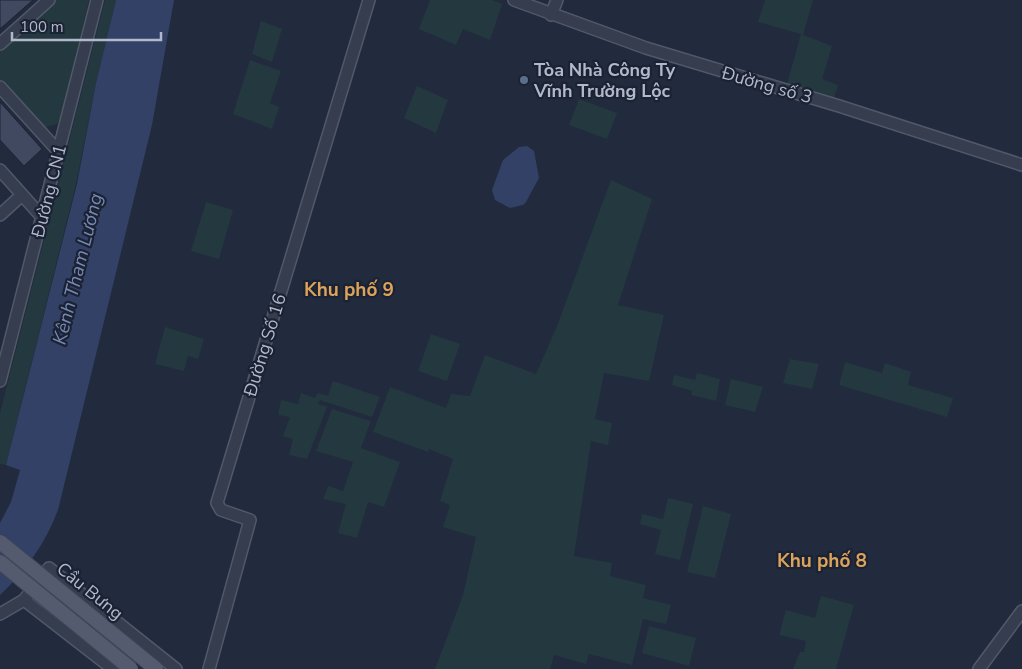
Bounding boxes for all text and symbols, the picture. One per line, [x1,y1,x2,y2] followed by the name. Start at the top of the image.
[12,10,161,42] scale bar
[20,17,64,37] text: 100 m
[533,58,676,103] place label: Tòa Nhà Công Ty Vĩnh Trường Lộc
[718,60,815,109] street label: Đường số 3
[518,74,530,86] marker: Tòa Nhà Công Ty Vĩnh Trường Lộc
[26,142,72,241] street label: Đường CN1
[47,191,109,347] water label: Kênh Tham Lương
[304,277,394,303] district label: Khu phố 9
[238,291,292,400] street label: Đường Số 16
[777,548,867,574] district label: Khu phố 8
[52,557,128,625] street label: Cầu Bưng

